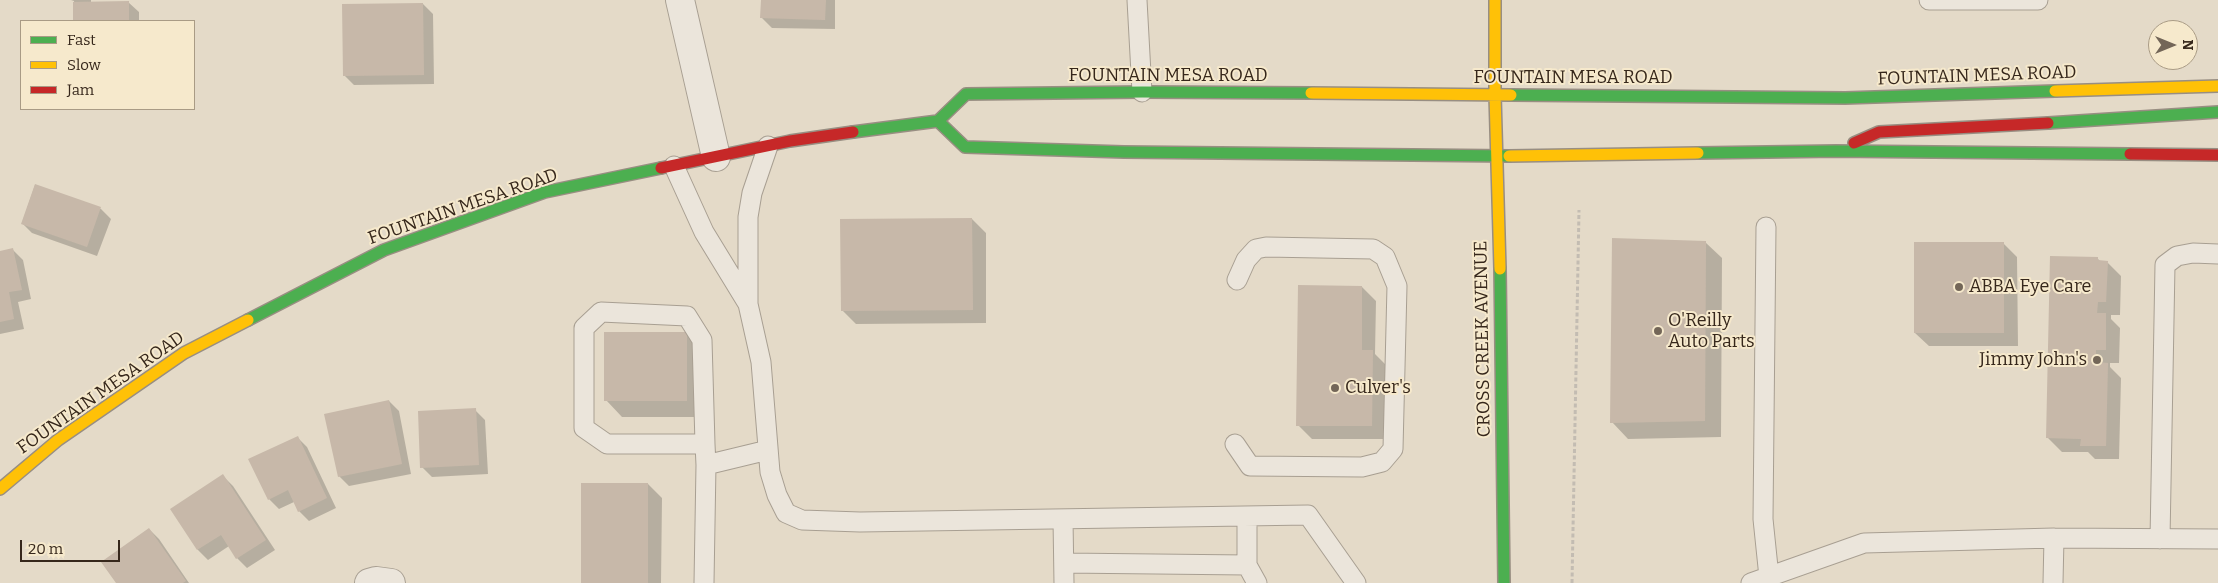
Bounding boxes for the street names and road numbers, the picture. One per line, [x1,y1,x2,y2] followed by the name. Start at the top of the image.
[1877,62,2077,90] street label: FOUNTAIN MESA ROAD
[1068,65,1268,87] street label: FOUNTAIN MESA ROAD
[1473,67,1673,89] street label: FOUNTAIN MESA ROAD
[365,164,561,250] street label: FOUNTAIN MESA ROAD
[1470,240,1496,438] street label: CROSS CREEK AVENUE
[13,327,189,459] street label: FOUNTAIN MESA ROAD

